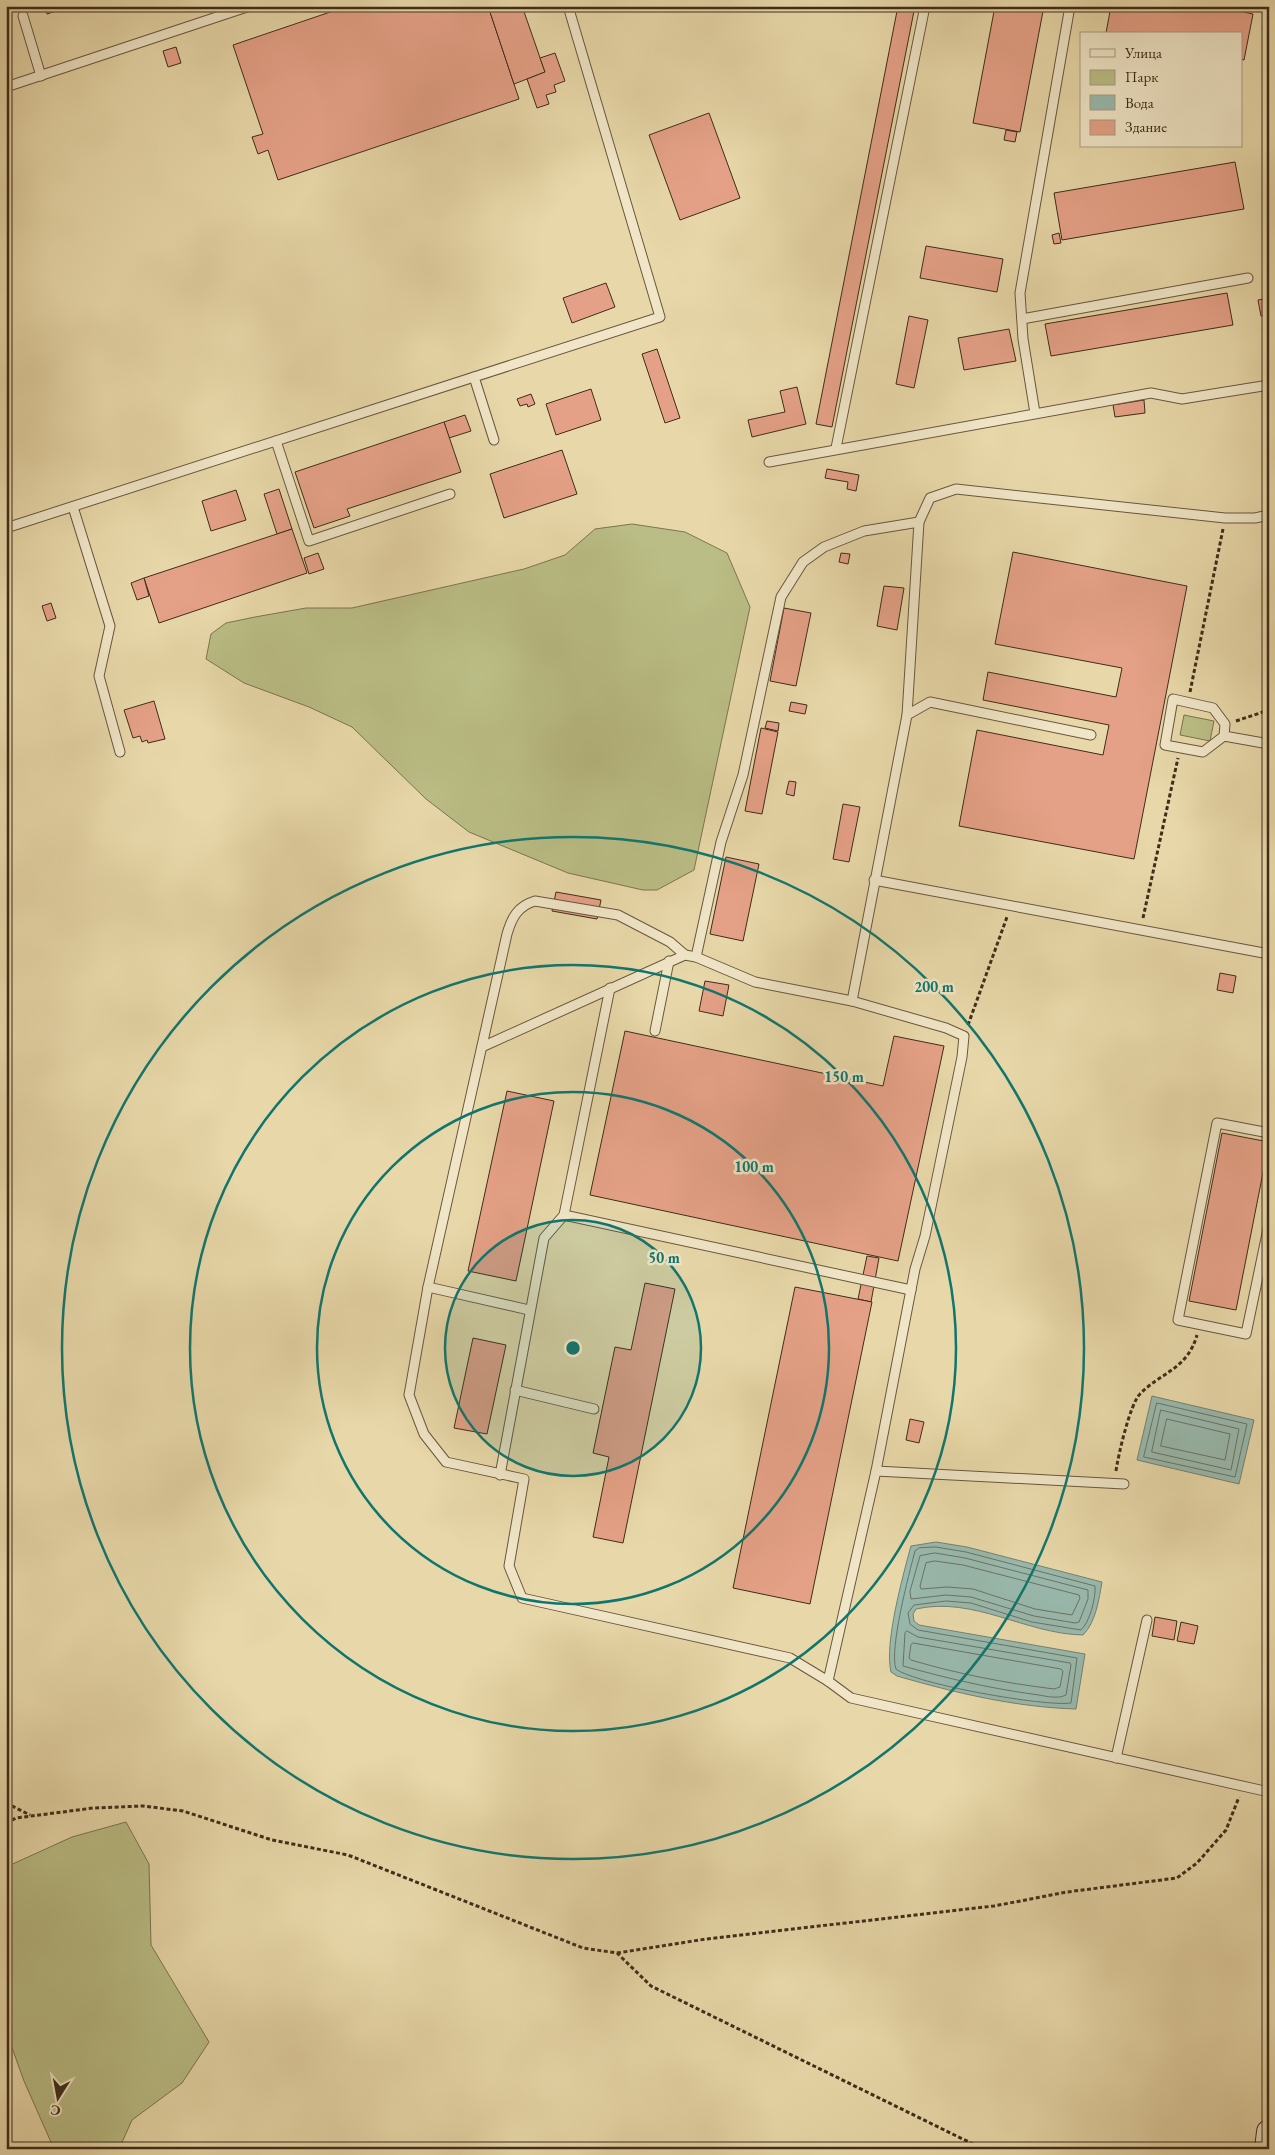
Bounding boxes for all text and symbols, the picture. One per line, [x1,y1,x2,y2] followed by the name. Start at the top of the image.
[1080,32,1242,148] legend
[1124,43,1162,62] text: Улица
[1125,67,1158,86] text: Парк
[1125,93,1154,112] text: Вода
[1125,117,1167,136] text: Здание
[914,977,954,996] text: 200 m
[824,1067,864,1086] text: 150 m
[734,1157,774,1176] text: 100 m
[648,1248,680,1267] text: 50 m
[564,1339,582,1357] centre of rings
[32,2072,82,2122] north arrow
[49,2101,62,2121] text: С

